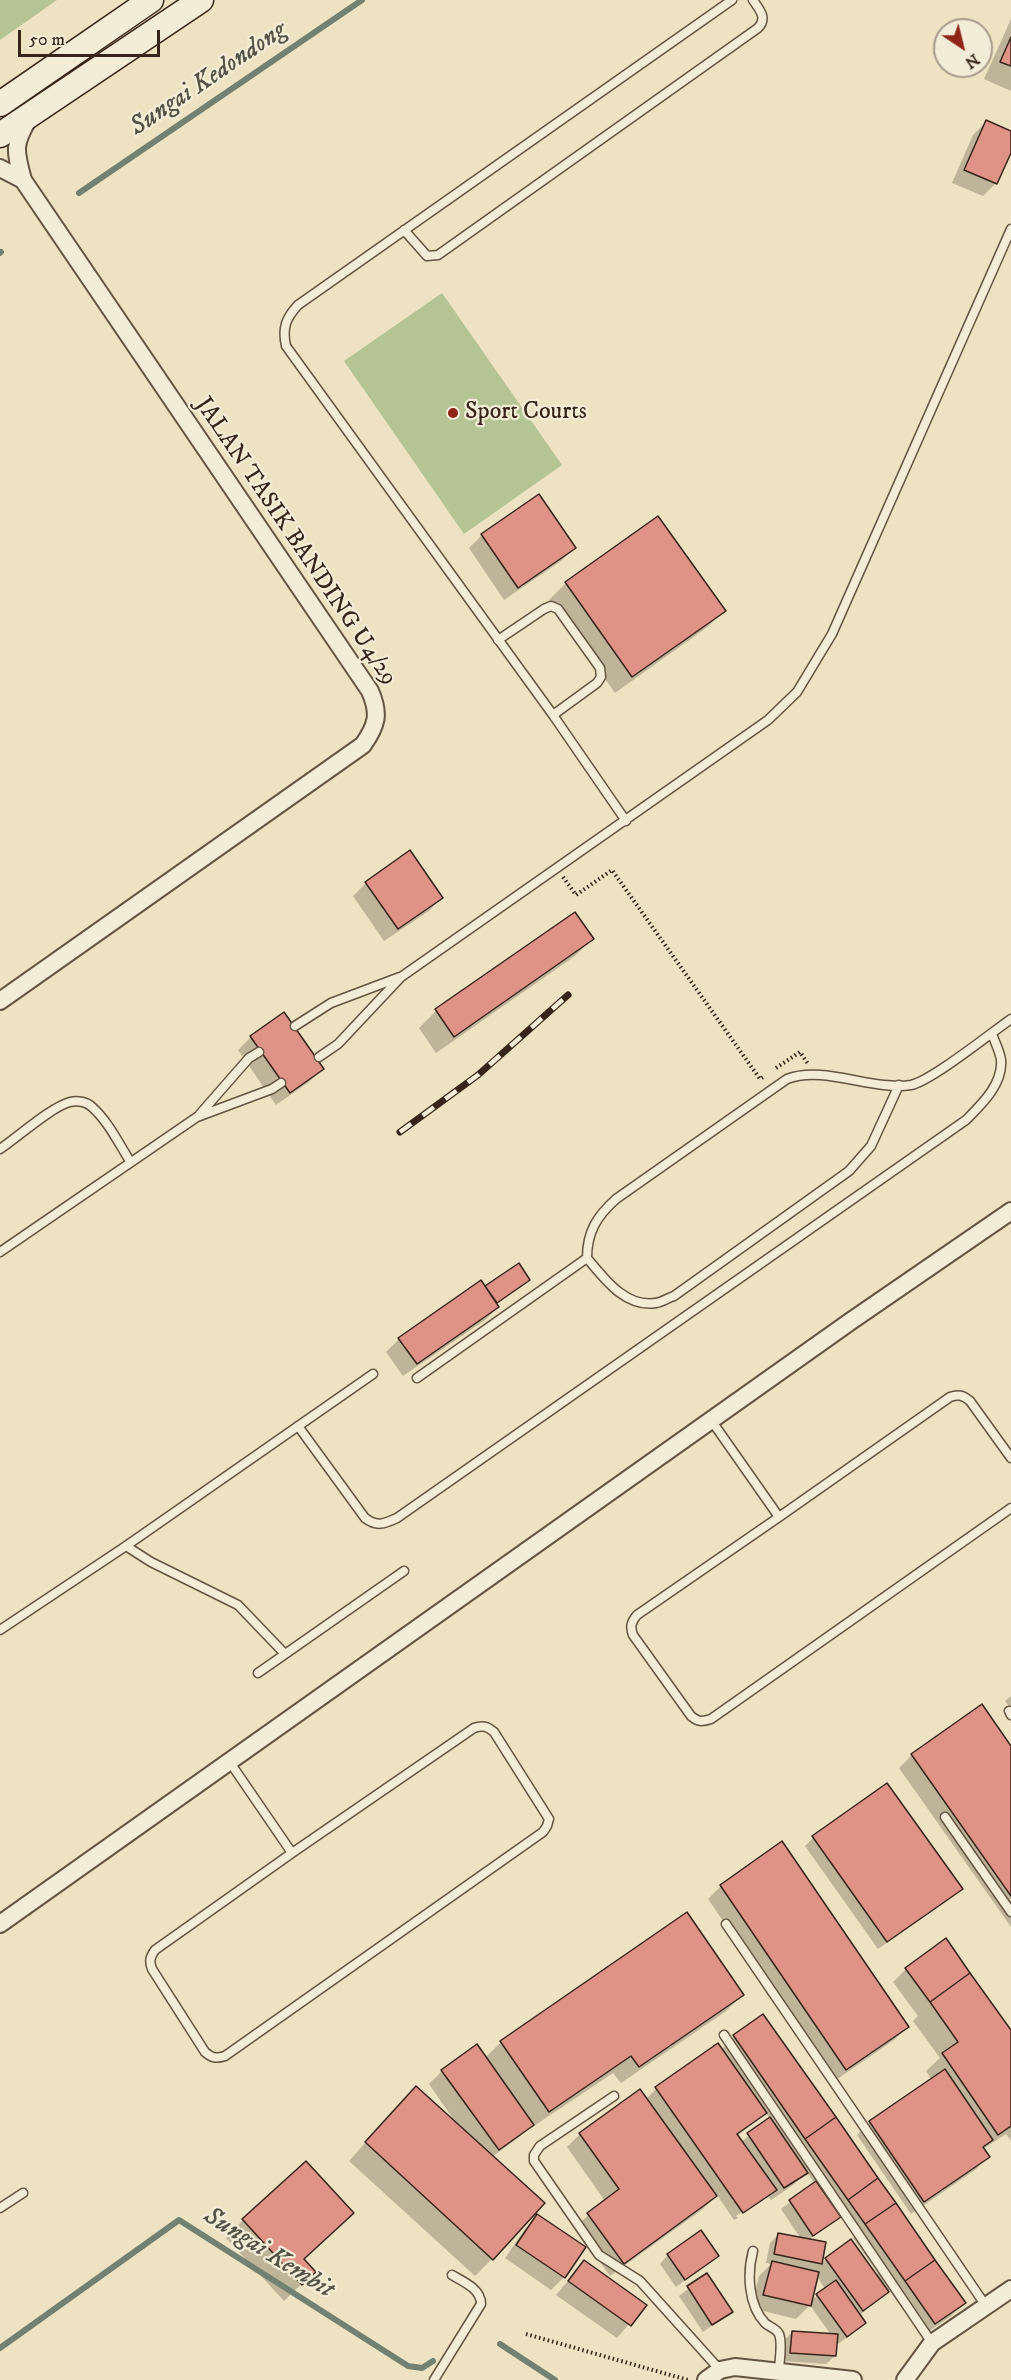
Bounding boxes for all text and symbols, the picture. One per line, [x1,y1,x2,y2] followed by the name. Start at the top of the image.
[125,16,293,144] water label: Sungai Kedondong
[21,18,164,56] scale bar
[933,18,993,78] north arrow
[29,29,65,51] text: 50 m
[961,49,983,73] text: N
[188,392,402,692] street label: JALAN TASIK BANDING U4/29
[465,399,587,427] place label: Sport Courts
[446,406,460,420] marker: Sport Courts
[197,2202,339,2306] water label: Sungai Kembit

